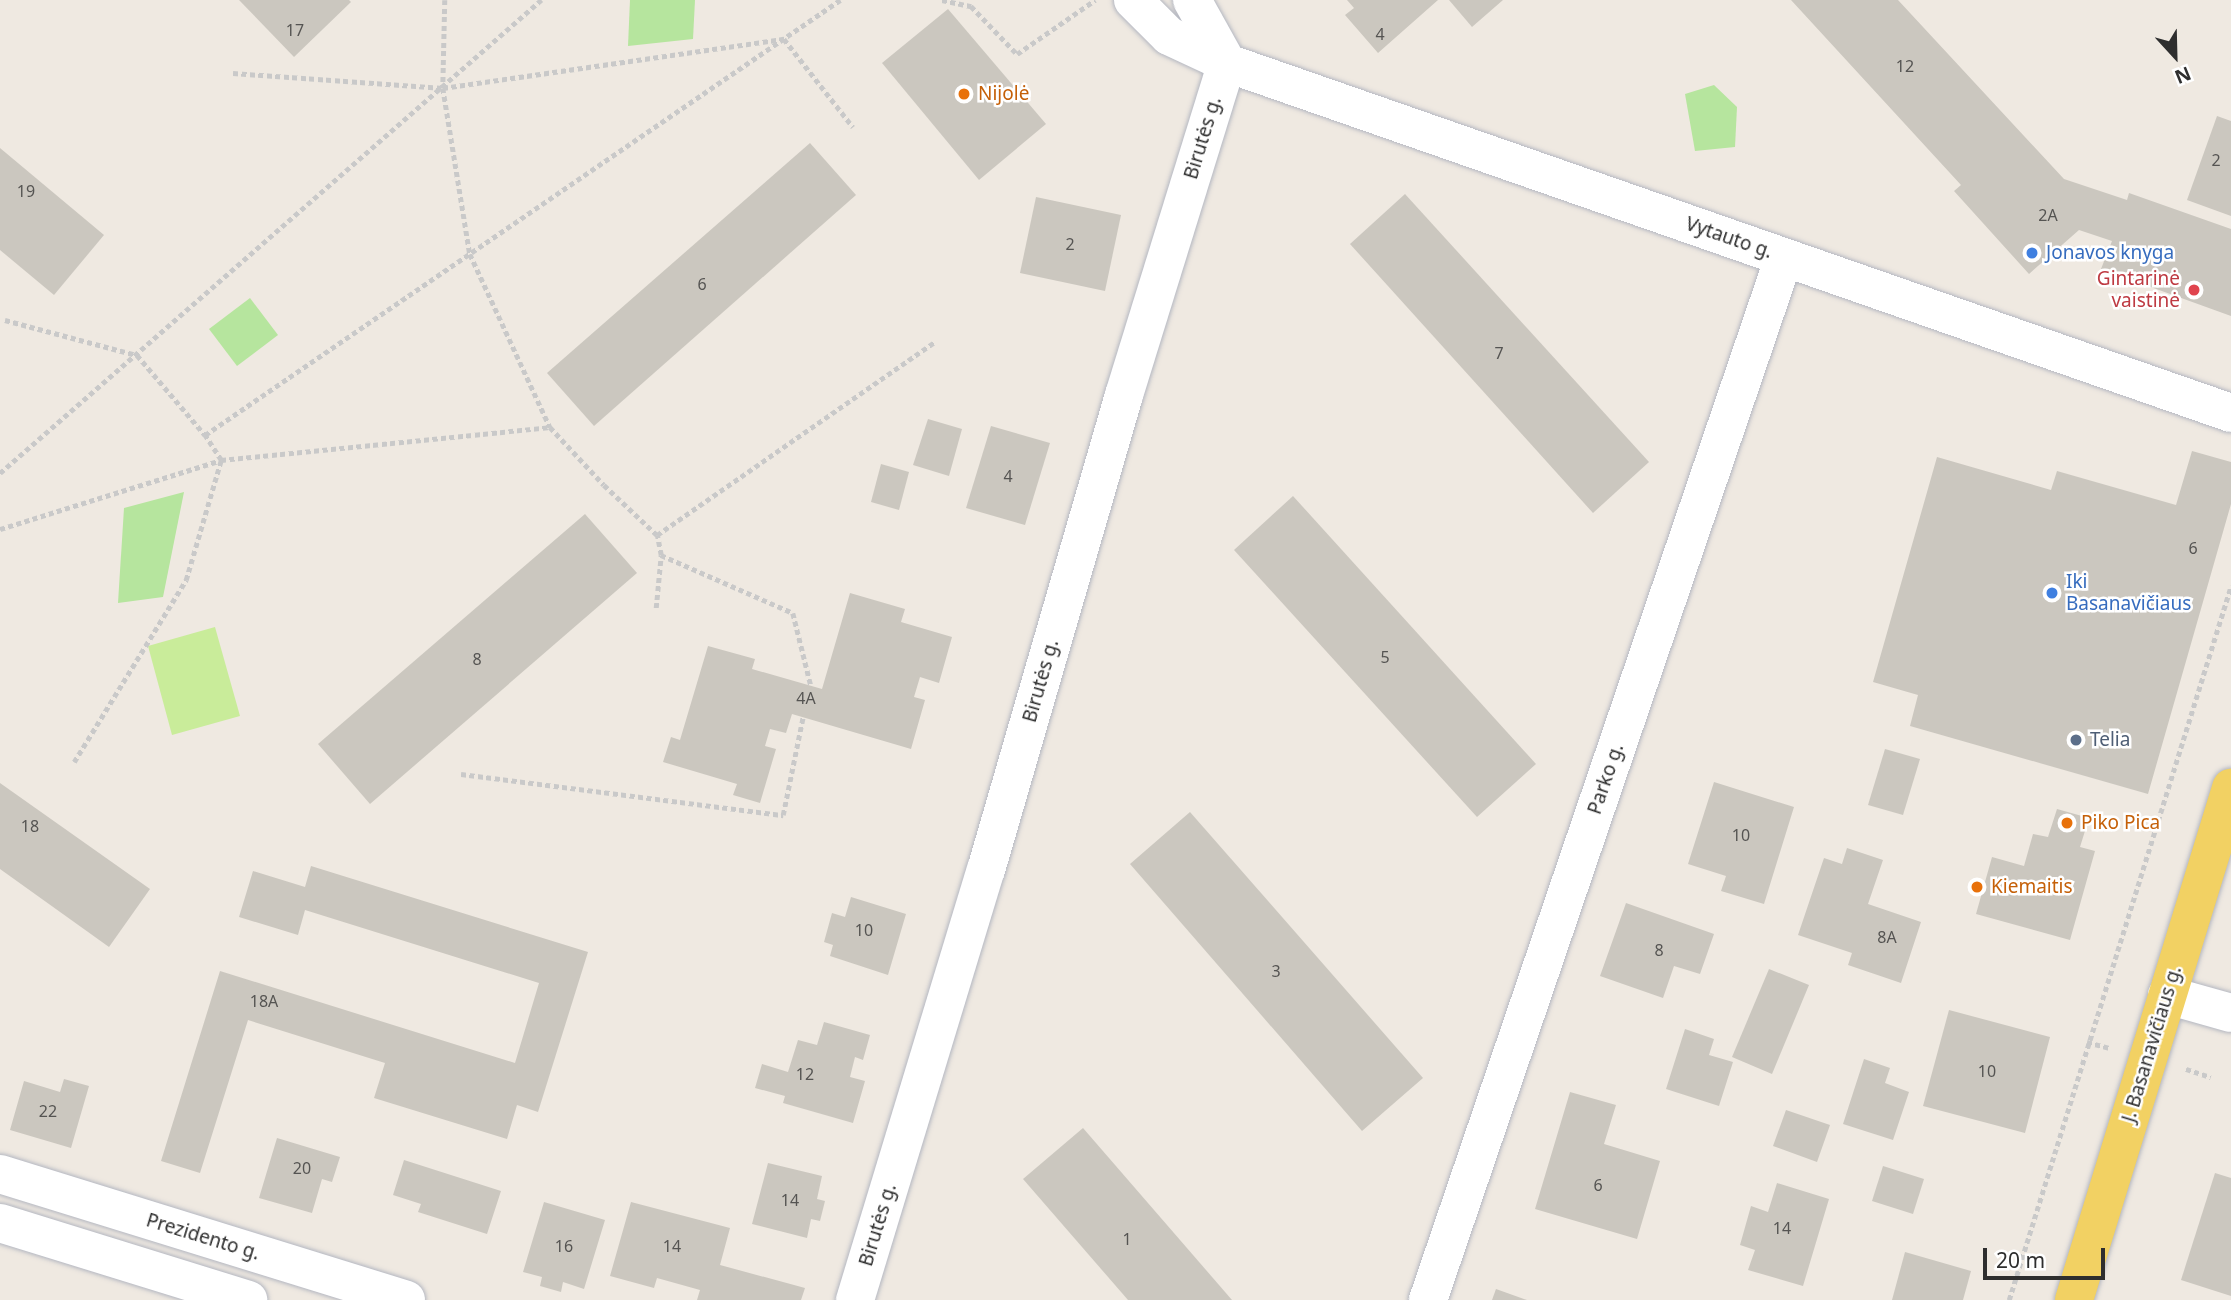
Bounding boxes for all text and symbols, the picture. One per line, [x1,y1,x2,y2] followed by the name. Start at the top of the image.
[286,20,304,40] house number: 17
[2140,21,2210,91] north arrow
[1375,24,1385,44] house number: 4
[1896,56,1914,76] house number: 12
[2171,61,2195,90] text: N
[978,83,1029,105] place label: Nijolė
[956,86,972,102] marker: Nijolė
[1180,94,1226,182] street label: Birutės g.
[2211,150,2221,170] house number: 2
[17,181,35,201] house number: 19
[2038,205,2058,225] house number: 2A
[1683,213,1775,263] street label: Vytauto g.
[1065,234,1075,254] house number: 2
[2046,242,2174,264] place label: Jonavos knyga
[2024,245,2040,261] marker: Jonavos knyga
[2097,268,2180,312] place label: Gintarinė vaistinė
[697,274,707,294] house number: 6
[2186,282,2202,298] marker: Gintarinė vaistinė
[1494,343,1504,363] house number: 7
[1003,466,1013,486] house number: 4
[2188,538,2198,558] house number: 6
[2066,571,2191,615] place label: Iki Basanavičiaus
[2044,585,2060,601] marker: Iki Basanavičiaus
[1018,637,1064,725] street label: Birutės g.
[1380,647,1390,667] house number: 5
[472,649,482,669] house number: 8
[796,688,816,708] house number: 4A
[2090,729,2130,751] place label: Telia
[2068,732,2084,748] marker: Telia
[1583,741,1629,817] street label: Parko g.
[2081,812,2160,834] place label: Piko Pica
[2059,815,2075,831] marker: Piko Pica
[21,816,39,836] house number: 18
[1732,825,1750,845] house number: 10
[1991,876,2073,898] place label: Kiemaitis
[1969,879,1985,895] marker: Kiemaitis
[855,920,873,940] house number: 10
[1877,927,1897,947] house number: 8A
[1654,940,1664,960] house number: 8
[1271,961,1281,981] house number: 3
[2117,963,2187,1125] street label: J. Basanavičiaus g.
[250,991,278,1011] house number: 18A
[1978,1061,1996,1081] house number: 10
[796,1064,814,1084] house number: 12
[39,1101,57,1121] house number: 22
[293,1158,311,1178] house number: 20
[1593,1175,1603,1195] house number: 6
[855,1181,901,1269] street label: Birutės g.
[781,1190,799,1210] house number: 14
[143,1209,263,1265] street label: Prezidento g.
[1773,1218,1791,1238] house number: 14
[1122,1229,1132,1249] house number: 1
[1986,1234,2108,1278] scale bar
[555,1236,573,1256] house number: 16
[663,1236,681,1256] house number: 14
[1996,1246,2045,1274] text: 20 m

